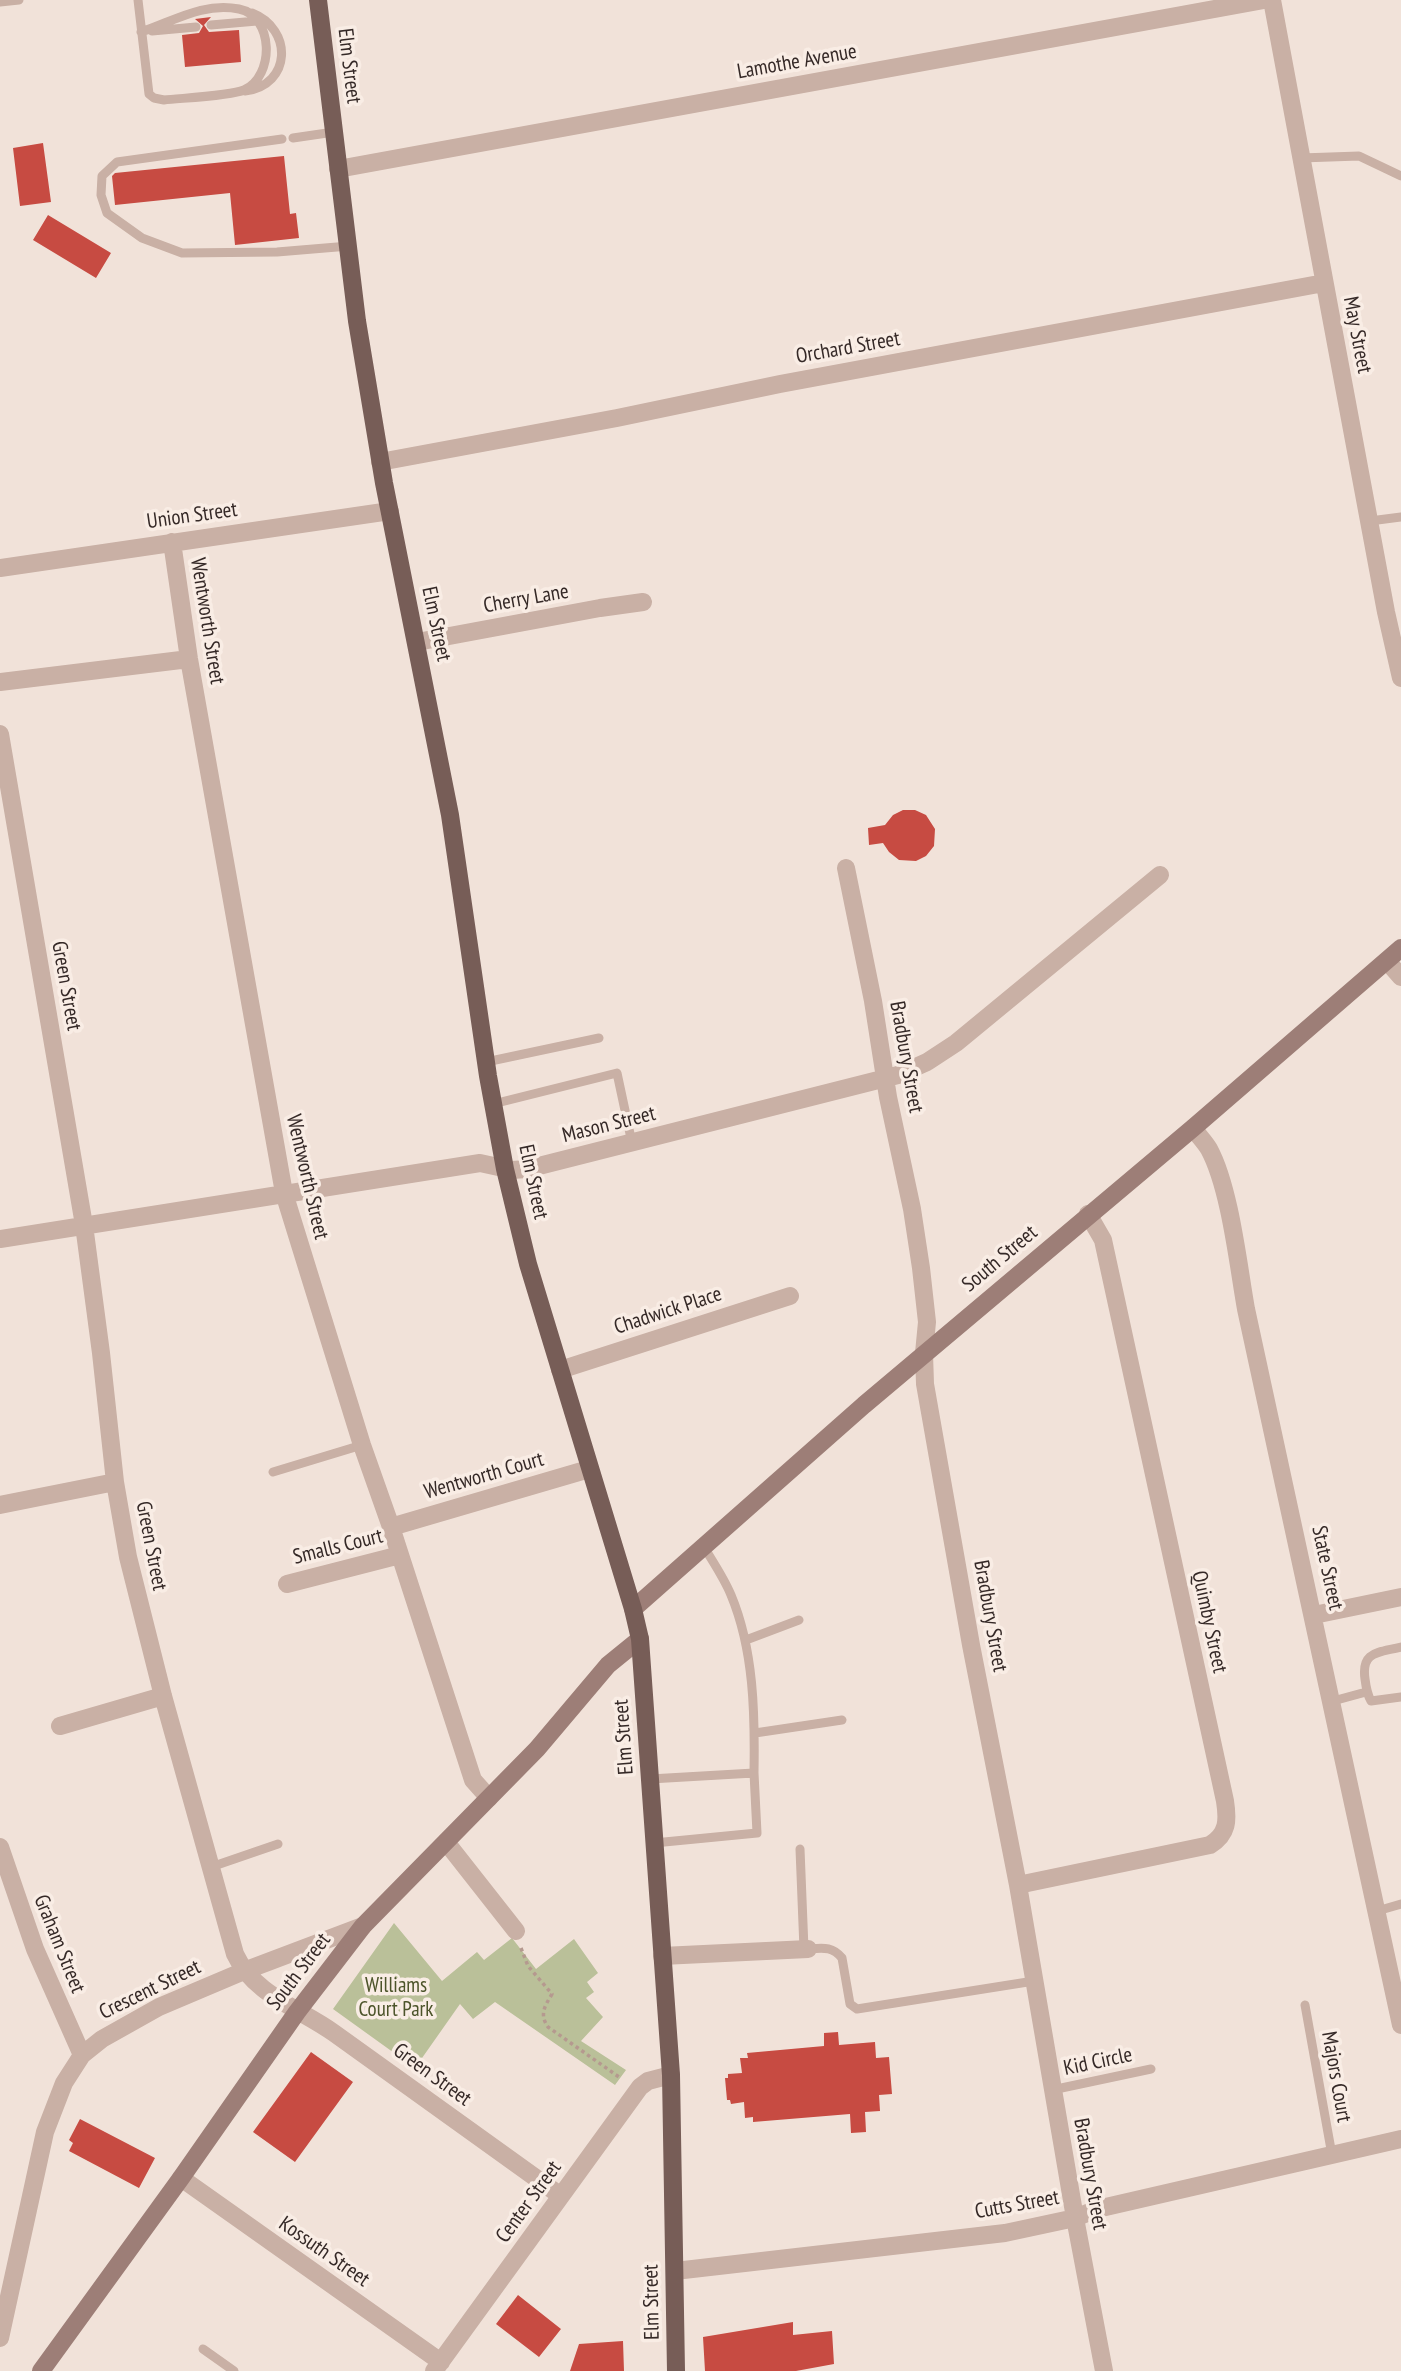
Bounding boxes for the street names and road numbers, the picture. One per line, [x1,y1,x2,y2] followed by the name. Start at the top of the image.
[332,27,366,105] street label: Elm Street
[735,39,859,85] street label: Lamothe Avenue
[1337,295,1377,375] street label: May Street
[794,326,902,370] street label: Orchard Street
[145,497,239,535] street label: Union Street
[185,556,229,686] street label: Wentworth Street
[481,579,571,619] street label: Cherry Lane
[416,584,456,664] street label: Elm Street
[46,939,86,1033] street label: Green Street
[884,999,928,1115] street label: Bradbury Street
[560,1101,658,1149] street label: Mason Street
[280,1112,334,1242] street label: Wentworth Street
[513,1142,553,1222] street label: Elm Street
[957,1220,1043,1298] street label: South Street
[611,1282,725,1340] street label: Chadwick Place
[421,1447,547,1505] street label: Wentworth Court
[130,1499,172,1593] street label: Green Street
[290,1524,386,1570] street label: Smalls Court
[1306,1524,1348,1612] street label: State Street
[968,1558,1012,1674] street label: Bradbury Street
[1186,1569,1232,1675] street label: Quimby Street
[609,1698,639,1776] street label: Elm Street
[28,1891,90,1997] street label: Graham Street
[262,1928,336,2016] street label: South Street
[95,1955,205,2025] street label: Crescent Street
[1316,2030,1356,2124] street label: Majors Court
[388,2038,476,2112] street label: Green Street
[1061,2042,1135,2082] street label: Kid Circle
[1068,2116,1112,2232] street label: Bradbury Street
[491,2156,567,2248] street label: Center Street
[973,2185,1061,2225] street label: Cutts Street
[274,2212,374,2292] street label: Kossuth Street
[639,2264,665,2340] street label: Elm Street

